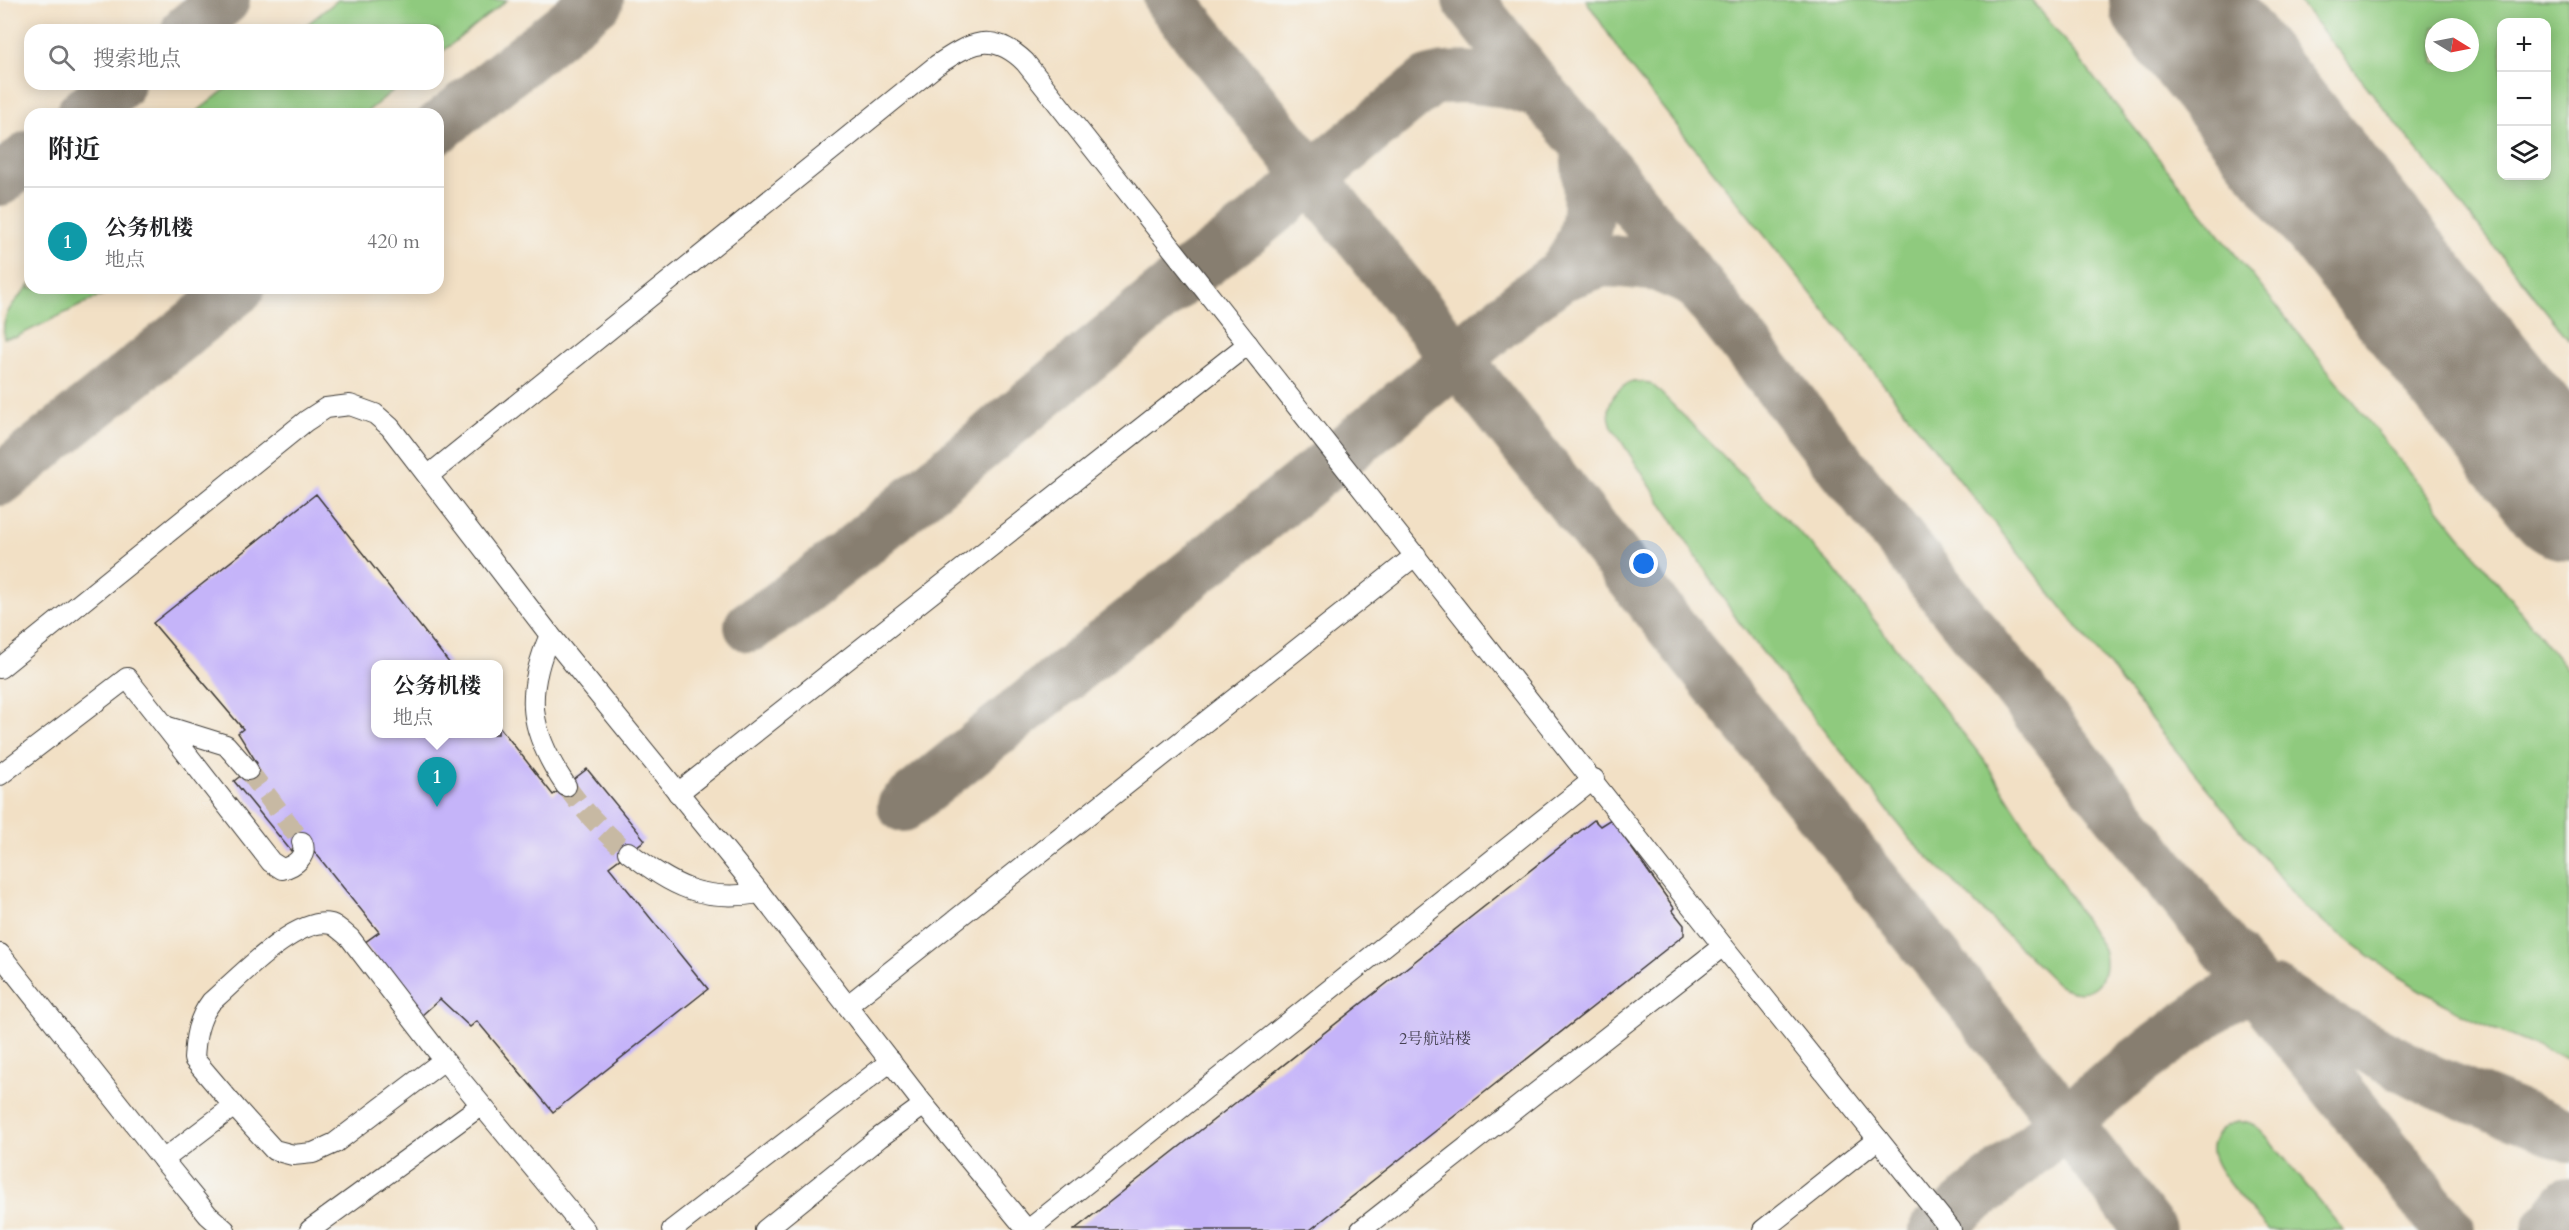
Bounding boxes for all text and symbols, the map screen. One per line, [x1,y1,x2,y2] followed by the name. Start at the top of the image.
[2425,18,2479,72] north arrow
[2497,18,2551,180] map controls
[2497,18,2551,72] button: +
[24,24,444,90] search box
[45,41,78,74] icon: search
[93,44,181,74] text: 搜索地点
[2497,72,2551,126] button: −
[2497,126,2551,180] button: layers
[48,132,100,167] text: 附近
[105,213,193,243] text: 公务机楼
[62,228,73,255] text: 1
[367,228,420,255] text: 420 m
[105,246,145,273] text: 地点
[1629,549,1658,578] your location
[371,660,503,738] popup
[393,671,481,701] text: 公务机楼
[393,704,433,731] text: 地点
[418,758,456,807] pin: 1
[1399,1028,1471,1050] house number: 2号航站楼

